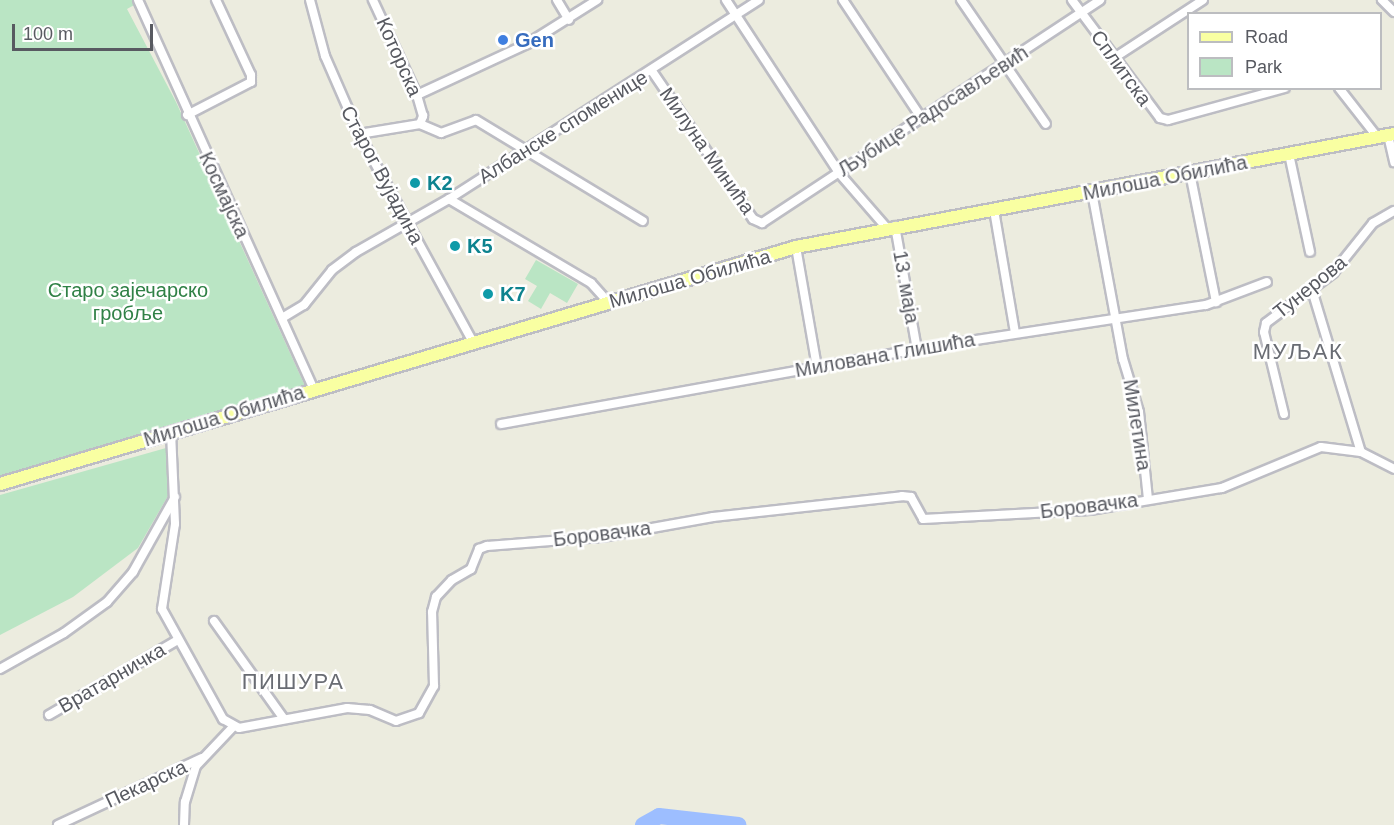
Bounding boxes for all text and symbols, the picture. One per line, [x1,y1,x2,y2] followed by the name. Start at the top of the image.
[15,12,156,50] scale bar
[1187,12,1382,90] legend
[371,14,427,100] street label: Которска
[23,24,73,44] text: 100 m
[1086,26,1156,110] street label: Сплитска
[1245,27,1288,47] text: Road
[515,28,554,52] place label: Gen
[496,33,510,47] marker: Gen
[833,40,1033,182] street label: Љубице Радосављевић
[1245,57,1282,77] text: Park
[474,65,652,189] street label: Албанске споменице
[654,83,760,219] street label: Милуна Минића
[335,102,429,248] street label: Старог Вујадина
[194,148,254,242] street label: Космајска
[1081,150,1249,206] street label: Милоша Обилића
[427,171,453,195] place label: K2
[408,176,422,190] marker: K2
[467,234,493,258] place label: K5
[448,239,462,253] marker: K5
[607,244,773,314] street label: Милоша Обилића
[888,249,924,325] street label: 13. маја
[1269,250,1351,324] street label: Тунерова
[48,278,208,325] park label: Старо зајечарско гробље
[500,282,526,306] place label: K7
[481,287,495,301] marker: K7
[793,327,977,383] street label: Милована Глишића
[1253,339,1343,365] district label: МУЉАК
[1118,377,1156,473] street label: Милетина
[141,380,307,452] street label: Милоша Обилића
[1039,488,1139,524] street label: Боровачка
[552,516,652,552] street label: Боровачка
[54,638,170,718] street label: Вратарничка
[242,669,344,695] district label: ПИШУРА
[101,755,191,813] street label: Пекарска

